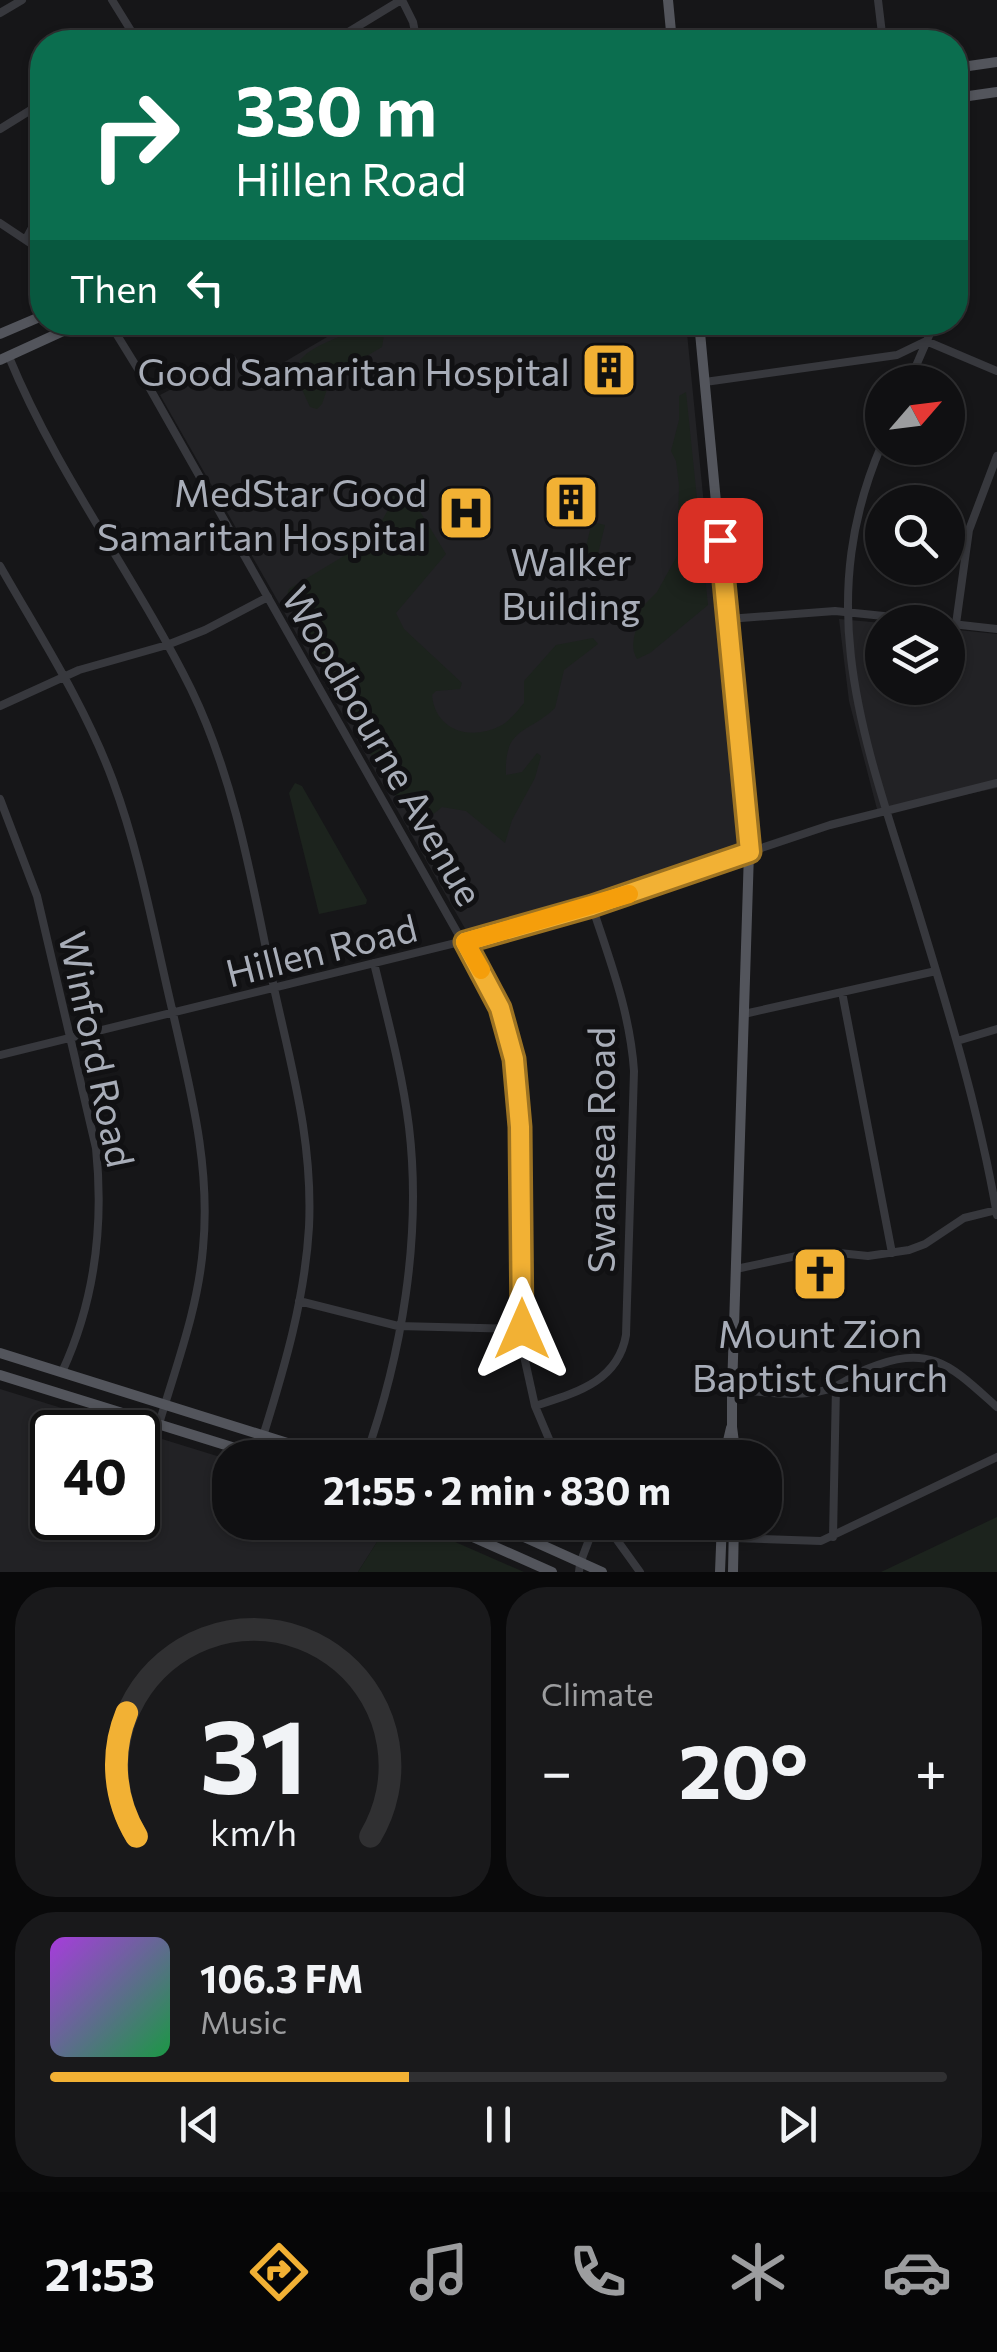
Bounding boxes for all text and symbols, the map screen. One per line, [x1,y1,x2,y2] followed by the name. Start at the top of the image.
[235,65,437,150] text: 330 m
[70,70,200,200] icon: right
[235,150,466,205] text: Hillen Road
[178,260,233,315] icon: left
[70,264,158,311] text: Then
[579,340,639,400] building icon: Good Samaritan Hospital
[137,347,570,394] place label: Good Samaritan Hospital
[865,365,965,465] north arrow
[865,365,965,705] map controls
[97,468,427,559] place label: MedStar Good Samaritan Hospital
[541,472,601,532] building icon: Walker Building
[436,483,496,543] hospital icon: MedStar Good Samaritan Hospital
[865,485,965,585] button: search
[678,498,763,583] pin
[693,513,748,568] icon: arrive
[501,537,641,628] place label: Walker Building
[273,577,495,913] street label: Woodbourne Avenue
[865,605,965,705] button: layers
[221,903,421,995] street label: Hillen Road
[50,927,146,1171] street label: Winford Road
[576,1027,623,1273] street label: Swansea Road
[790,1244,850,1304] church icon: Mount Zion Baptist Church
[470,1277,574,1381] position arrow
[692,1309,948,1400] place label: Mount Zion Baptist Church
[30,1410,160,1540] speed limit sign: 40
[323,1466,671,1513] text: 21:55 · 2 min · 830 m
[541,1673,654,1713] text: Climate
[199,1688,307,1815] text: 31
[679,1723,808,1814] text: 20°
[541,1736,572,1803] text: −
[915,1736,947,1803] text: +
[210,1810,296,1853] text: km/h
[200,1954,363,2001] text: 106.3 FM
[200,2001,287,2041] text: Music
[172,2097,227,2152] icon: previous
[471,2097,526,2152] icon: pause
[770,2097,825,2152] icon: next
[244,2237,314,2307] icon: directions
[404,2237,474,2307] icon: music
[563,2237,633,2307] icon: phone
[723,2237,793,2307] icon: climate
[882,2237,952,2307] icon: car
[45,2245,155,2300] text: 21:53

